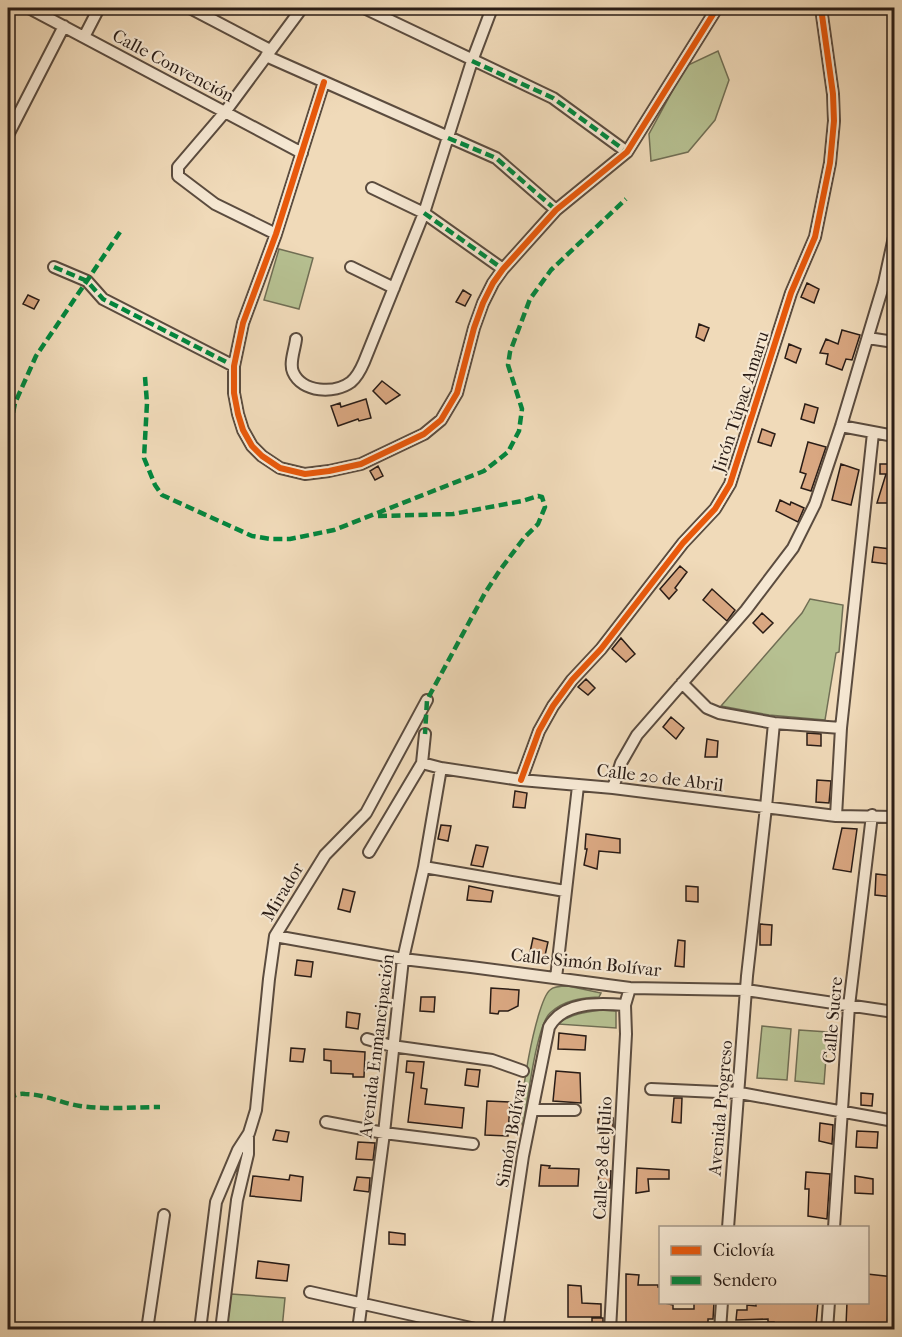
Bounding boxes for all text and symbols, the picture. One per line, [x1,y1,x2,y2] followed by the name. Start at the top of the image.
[109,25,238,107] street label: Calle Convención
[708,329,774,477] street label: Jirón Túpac Amaru
[595,760,725,796] street label: Calle 20 de Abril
[257,859,309,925] street label: Mirador
[510,945,663,981] street label: Calle Simón Bolívar
[355,952,399,1140] street label: Avenida Enmancipación
[819,976,847,1064] street label: Calle Sucre
[705,1039,737,1178] street label: Avenida Progreso
[492,1079,532,1189] street label: Simón Bolívar
[589,1096,617,1220] street label: Calle 28 de Julio
[659,1226,869,1304] legend
[713,1240,775,1261] text: Ciclovía
[713,1270,777,1291] text: Sendero

